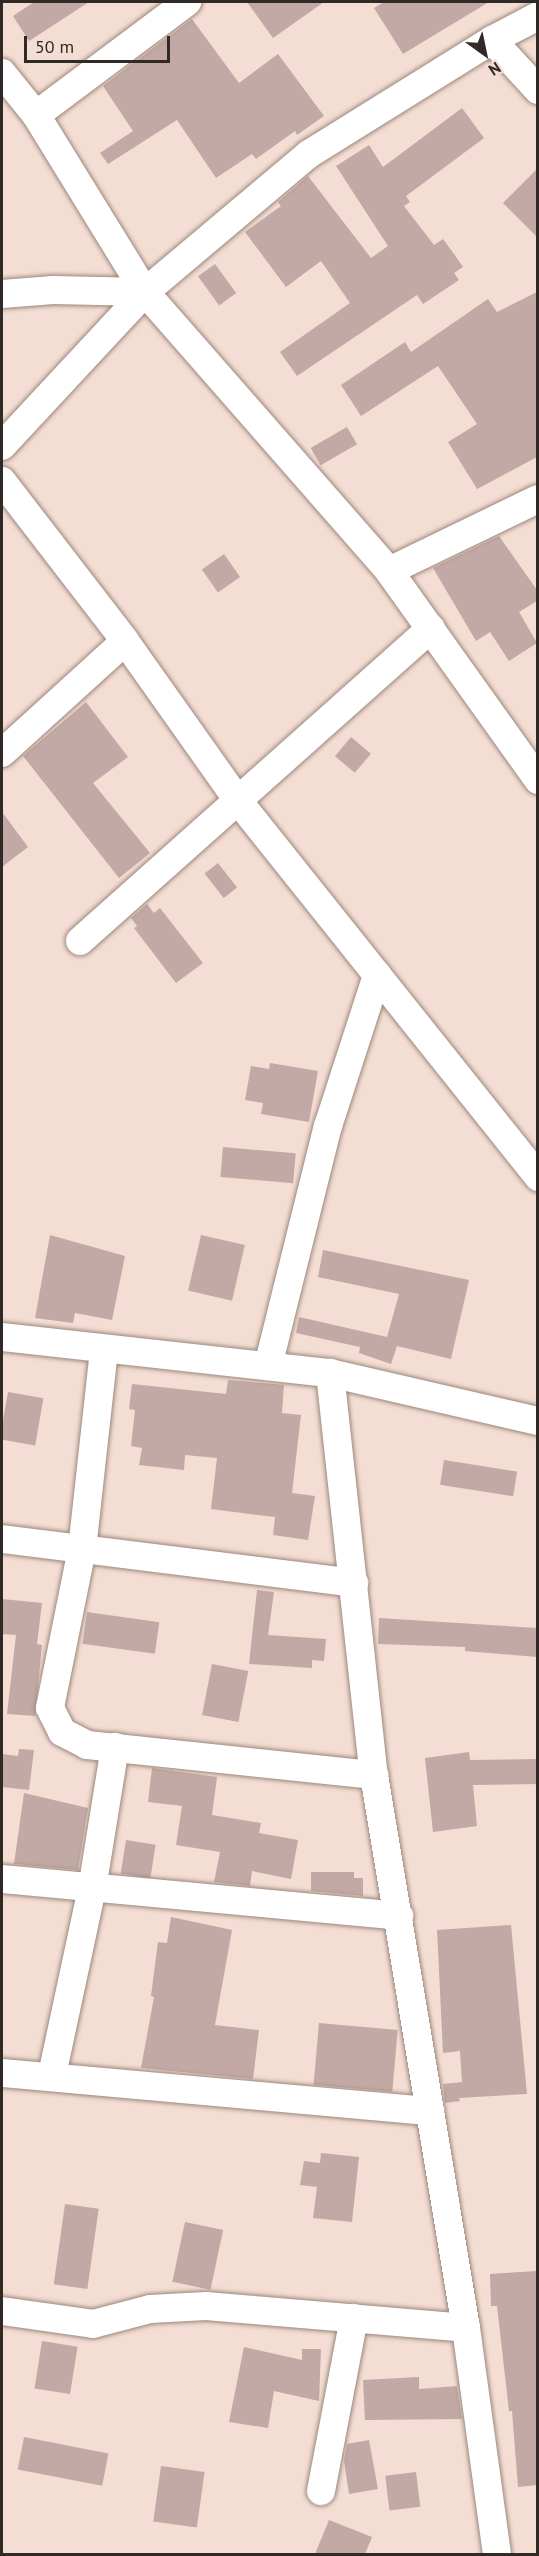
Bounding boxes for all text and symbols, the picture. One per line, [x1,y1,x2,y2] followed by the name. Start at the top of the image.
[27,24,172,62] scale bar
[455,24,515,84] north arrow
[35,35,74,58] text: 50 m
[485,58,505,80] text: N

